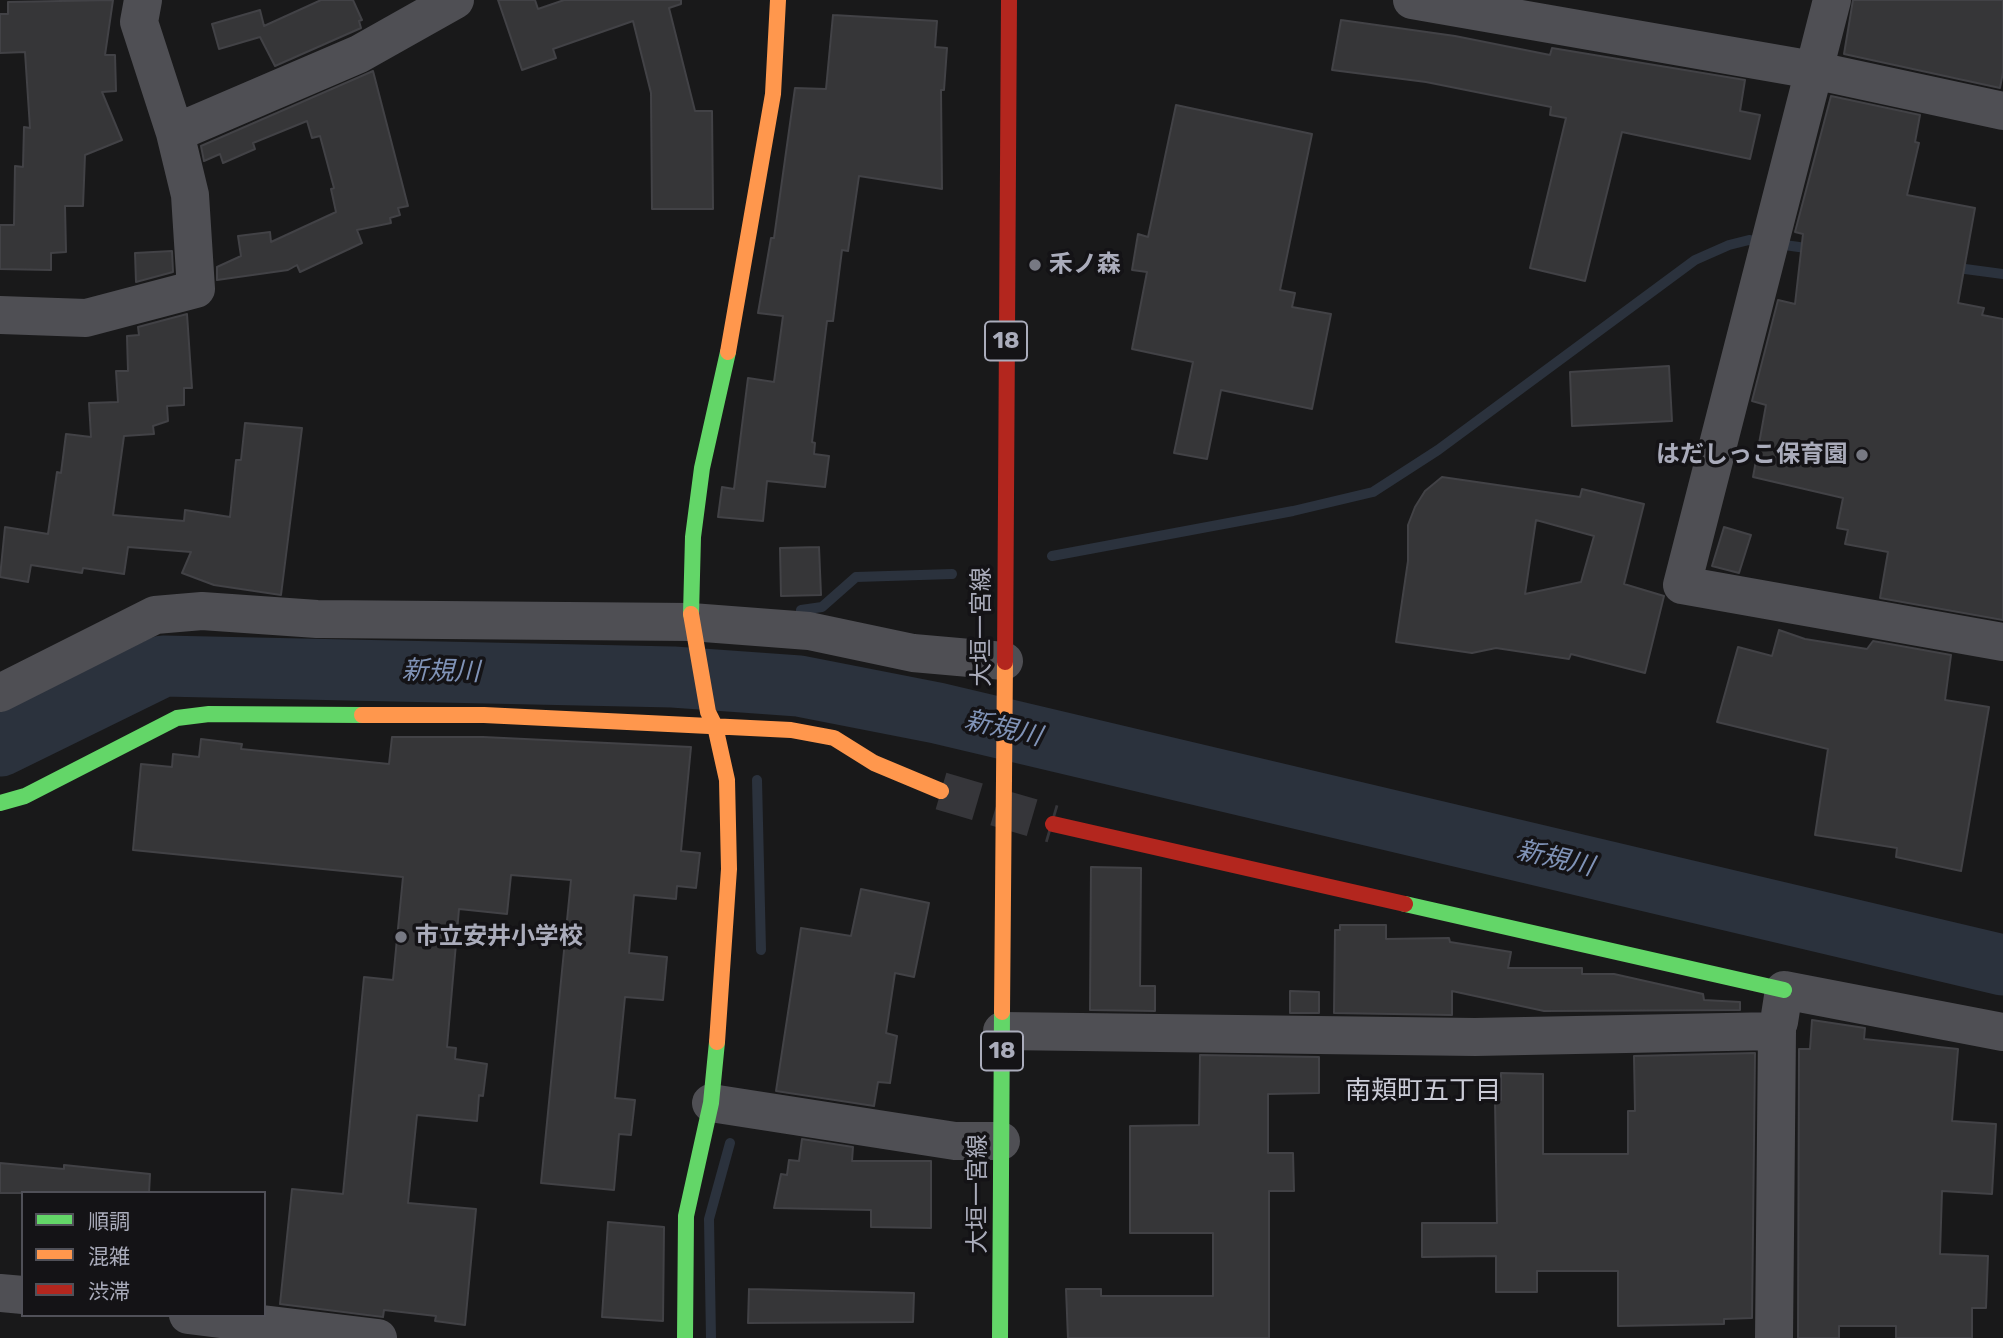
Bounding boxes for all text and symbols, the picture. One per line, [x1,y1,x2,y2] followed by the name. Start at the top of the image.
[1049,251,1121,279] place label: 禾ノ森
[1027,257,1043,273] marker: 禾ノ森
[985,322,1027,360] road number: 18
[1656,441,1848,469] place label: はだしっこ保育園
[1854,447,1870,463] marker: はだしっこ保育園
[968,567,996,687] street label: 大垣一宮線
[402,656,480,688] water label: 新規川
[961,705,1045,753] water label: 新規川
[1513,835,1597,883] water label: 新規川
[415,923,583,951] place label: 市立安井小学校
[393,929,409,945] marker: 市立安井小学校
[981,1032,1023,1070] road number: 18
[1345,1075,1501,1107] district label: 南頬町五丁目
[964,1134,992,1254] street label: 大垣一宮線
[21,1191,266,1317] legend
[88,1209,130,1234] text: 順調
[88,1244,130,1269] text: 混雑
[88,1279,130,1304] text: 渋滞

